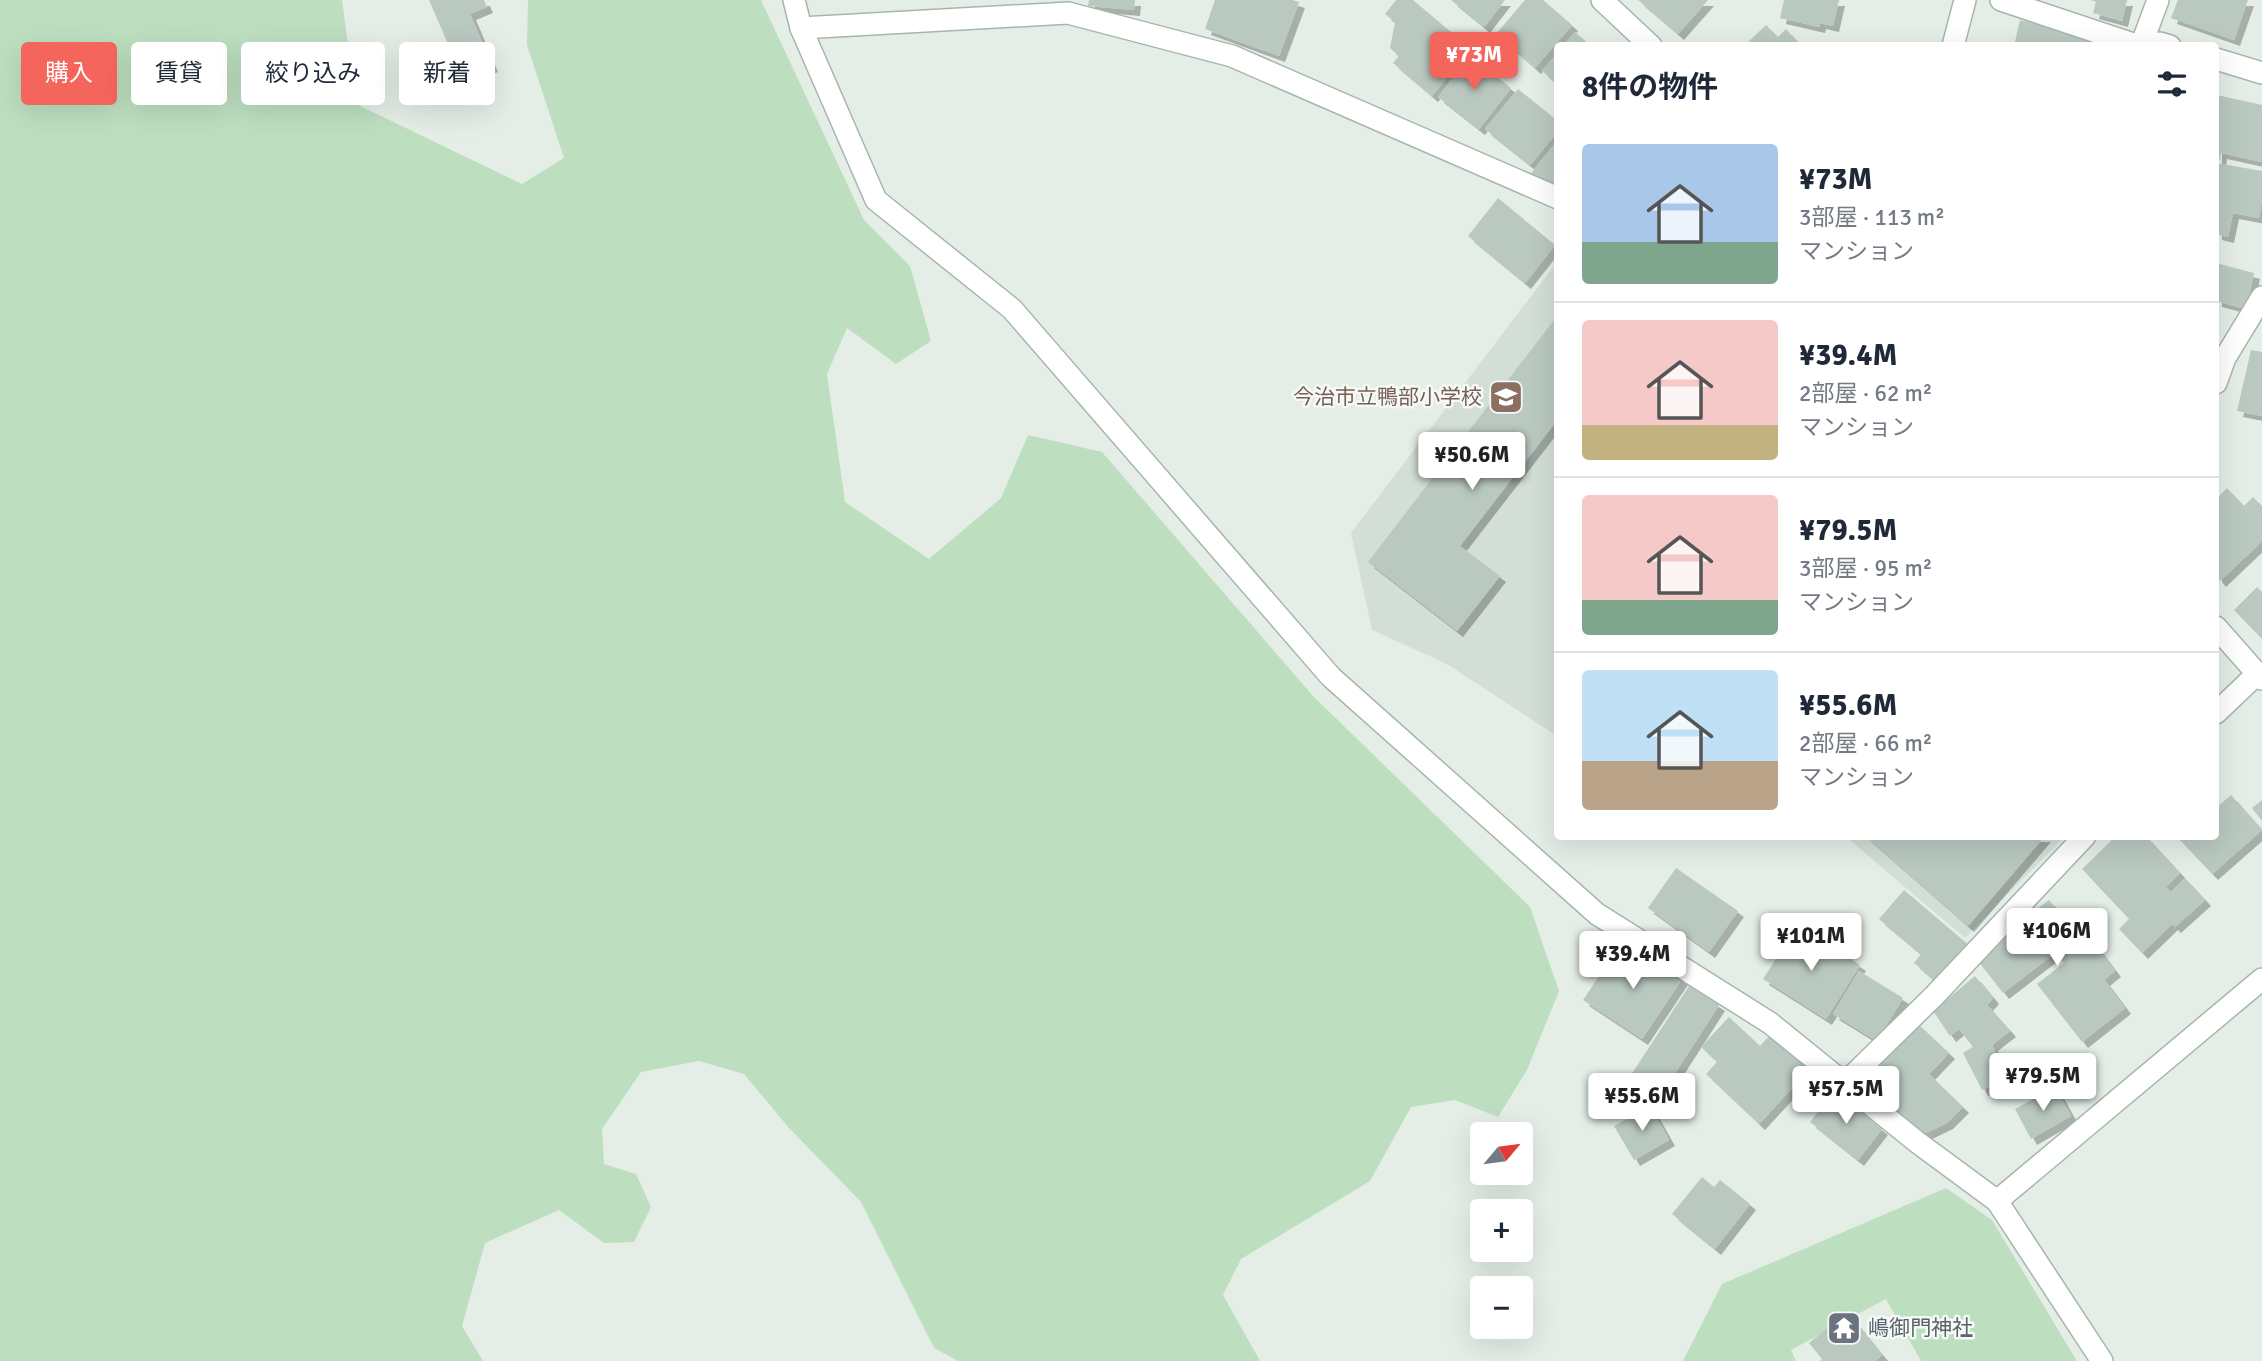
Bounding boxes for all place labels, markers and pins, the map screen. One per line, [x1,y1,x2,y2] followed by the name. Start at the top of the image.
[1433,32,1515,92] pin: ¥73M
[1487,378,1525,416] school or university icon: 今治市立鴨部小学校
[1293,384,1482,410] place label: 今治市立鴨部小学校
[1415,433,1529,492] pin: ¥50.6M
[2008,908,2106,968] pin: ¥106M
[1762,914,1860,973] pin: ¥101M
[1576,932,1690,991] pin: ¥39.4M
[1986,1054,2100,1113] pin: ¥79.5M
[1789,1066,1903,1126] pin: ¥57.5M
[1585,1074,1699,1133] pin: ¥55.6M
[1825,1309,1863,1347] temple icon: 嶋御門神社
[1868,1315,1973,1341] place label: 嶋御門神社

